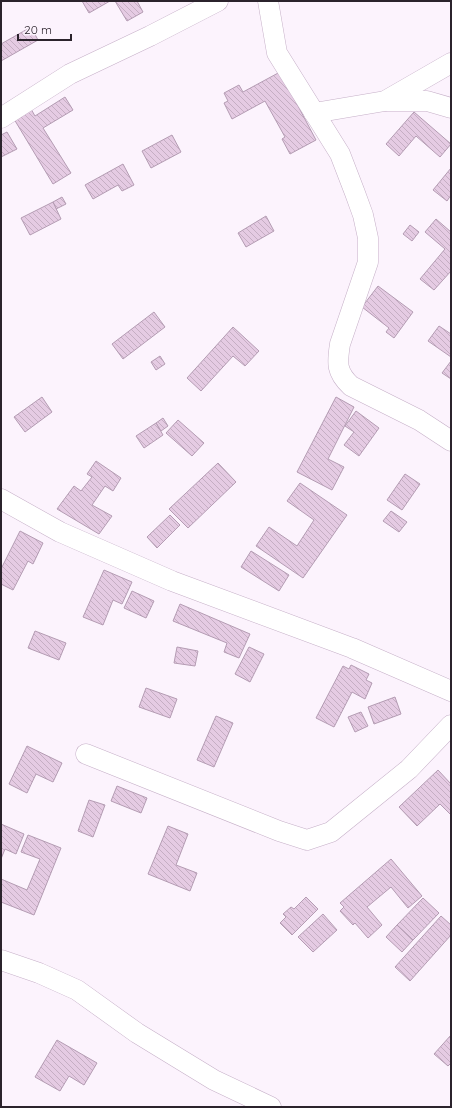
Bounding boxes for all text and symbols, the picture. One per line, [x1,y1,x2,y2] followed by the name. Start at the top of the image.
[18,16,71,42] scale bar
[24,22,52,37] text: 20 m

